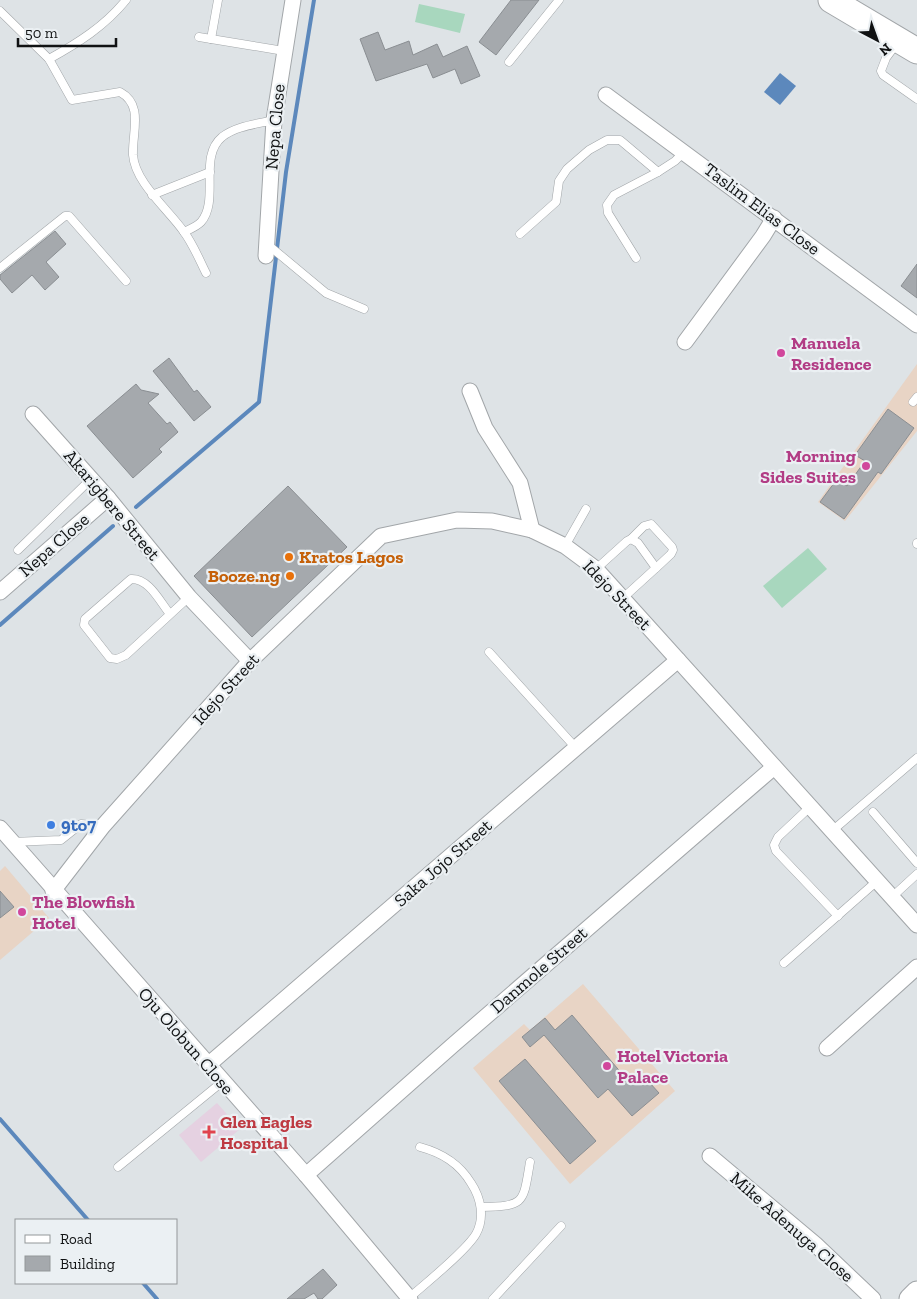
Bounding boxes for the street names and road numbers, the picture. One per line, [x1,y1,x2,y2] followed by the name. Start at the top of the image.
[260,83,290,171] street label: Nepa Close
[700,158,824,260] street label: Taslim Elias Close
[59,445,165,565] street label: Akarigbere Street
[14,508,94,582] street label: Nepa Close
[578,555,656,635] street label: Idejo Street
[188,648,264,729] street label: Idejo Street
[390,814,497,911] street label: Saka Jojo Street
[486,922,592,1018] street label: Danmole Street
[133,983,239,1099] street label: Oju Olobun Close
[726,1167,858,1287] street label: Mike Adenuga Close

